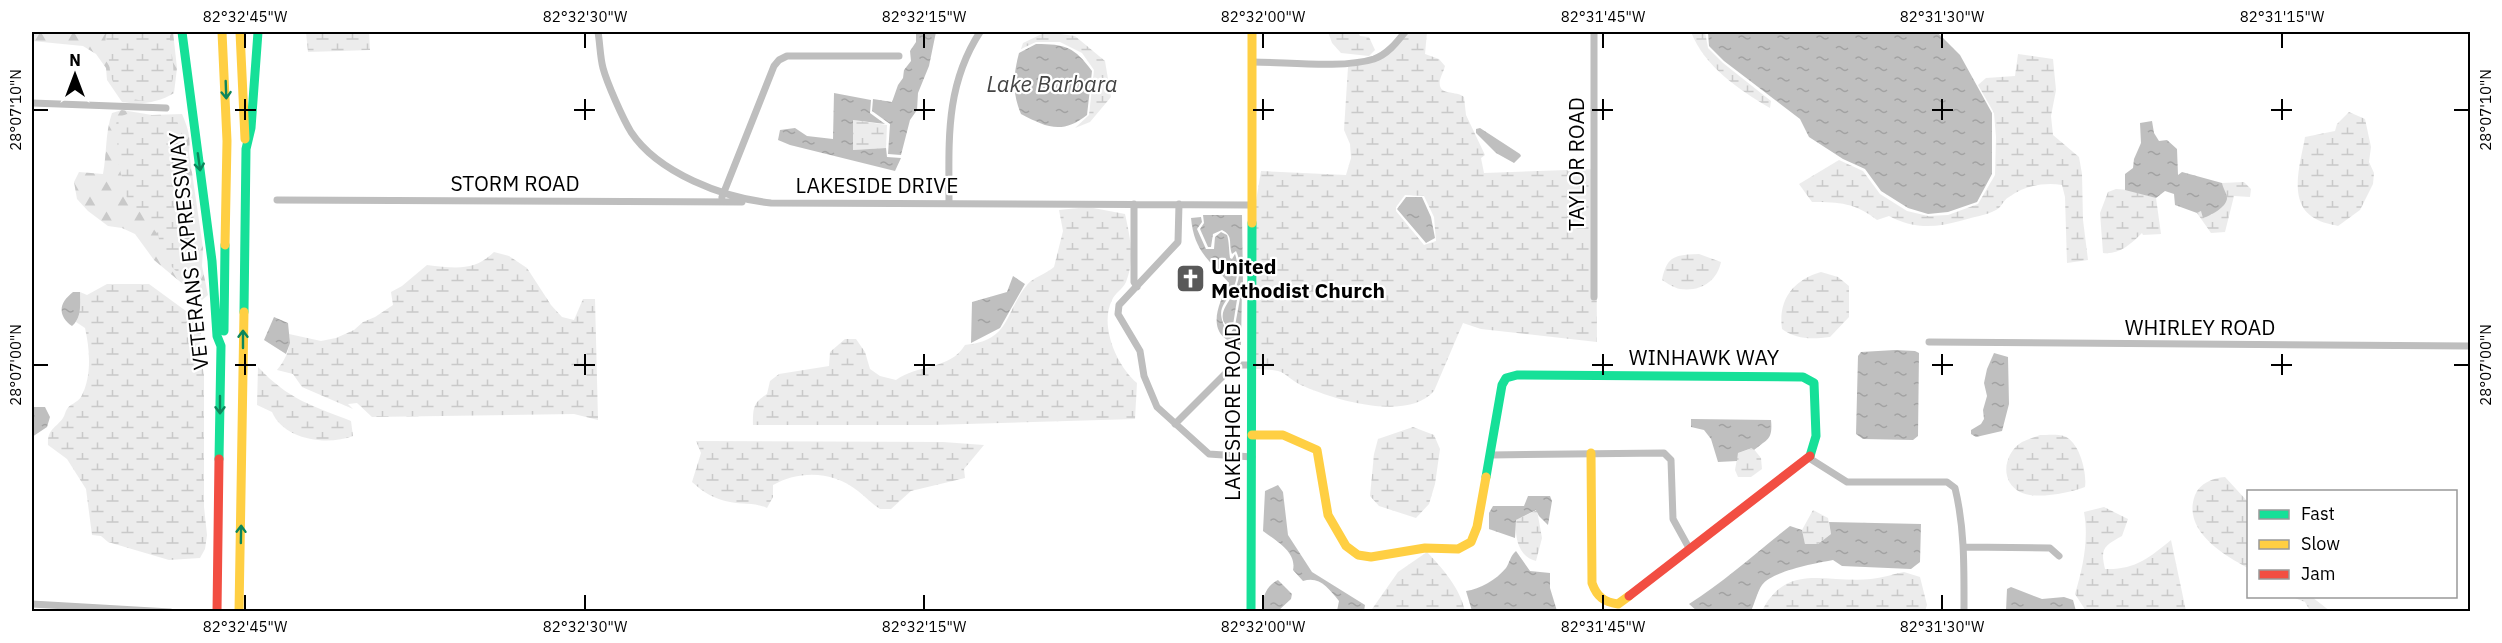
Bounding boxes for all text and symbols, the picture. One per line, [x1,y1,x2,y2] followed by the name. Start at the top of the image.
[203,7,288,26] text: 82°32'45"W
[543,7,628,26] text: 82°32'30"W
[882,7,967,26] text: 82°32'15"W
[1221,7,1306,26] text: 82°32'00"W
[1561,7,1646,26] text: 82°31'45"W
[1900,7,1985,26] text: 82°31'30"W
[2240,7,2325,26] text: 82°31'15"W
[45,45,105,105] north arrow
[69,50,81,70] text: N
[6,69,25,151] text: 28°07'10"N
[986,69,1118,98] water label: Lake Barbara
[2476,69,2495,151] text: 28°07'10"N
[220,79,231,99] one-way arrow
[1562,97,1590,231] street label: TAYLOR ROAD
[162,130,214,372] street label: VETERANS EXPRESSWAY
[193,151,204,171] one-way arrow
[450,169,580,197] street label: STORM ROAD
[796,171,958,199] street label: LAKESIDE DRIVE
[1211,252,1385,304] place label: United Methodist Church
[1174,263,1206,295] church icon: United Methodist Church
[2125,313,2275,341] street label: WHIRLEY ROAD
[1218,323,1246,501] street label: LAKESHORE ROAD
[6,324,25,406] text: 28°07'00"N
[2476,324,2495,406] text: 28°07'00"N
[237,329,249,349] one-way arrow
[1629,343,1780,371] street label: WINHAWK WAY
[215,394,226,414] one-way arrow
[2247,490,2457,598] legend
[2301,502,2335,525] text: Fast
[235,524,246,544] one-way arrow
[2301,532,2340,555] text: Slow
[2301,562,2336,585] text: Jam
[203,617,288,636] text: 82°32'45"W
[543,617,628,636] text: 82°32'30"W
[882,617,967,636] text: 82°32'15"W
[1221,617,1306,636] text: 82°32'00"W
[1561,617,1646,636] text: 82°31'45"W
[1900,617,1985,636] text: 82°31'30"W

